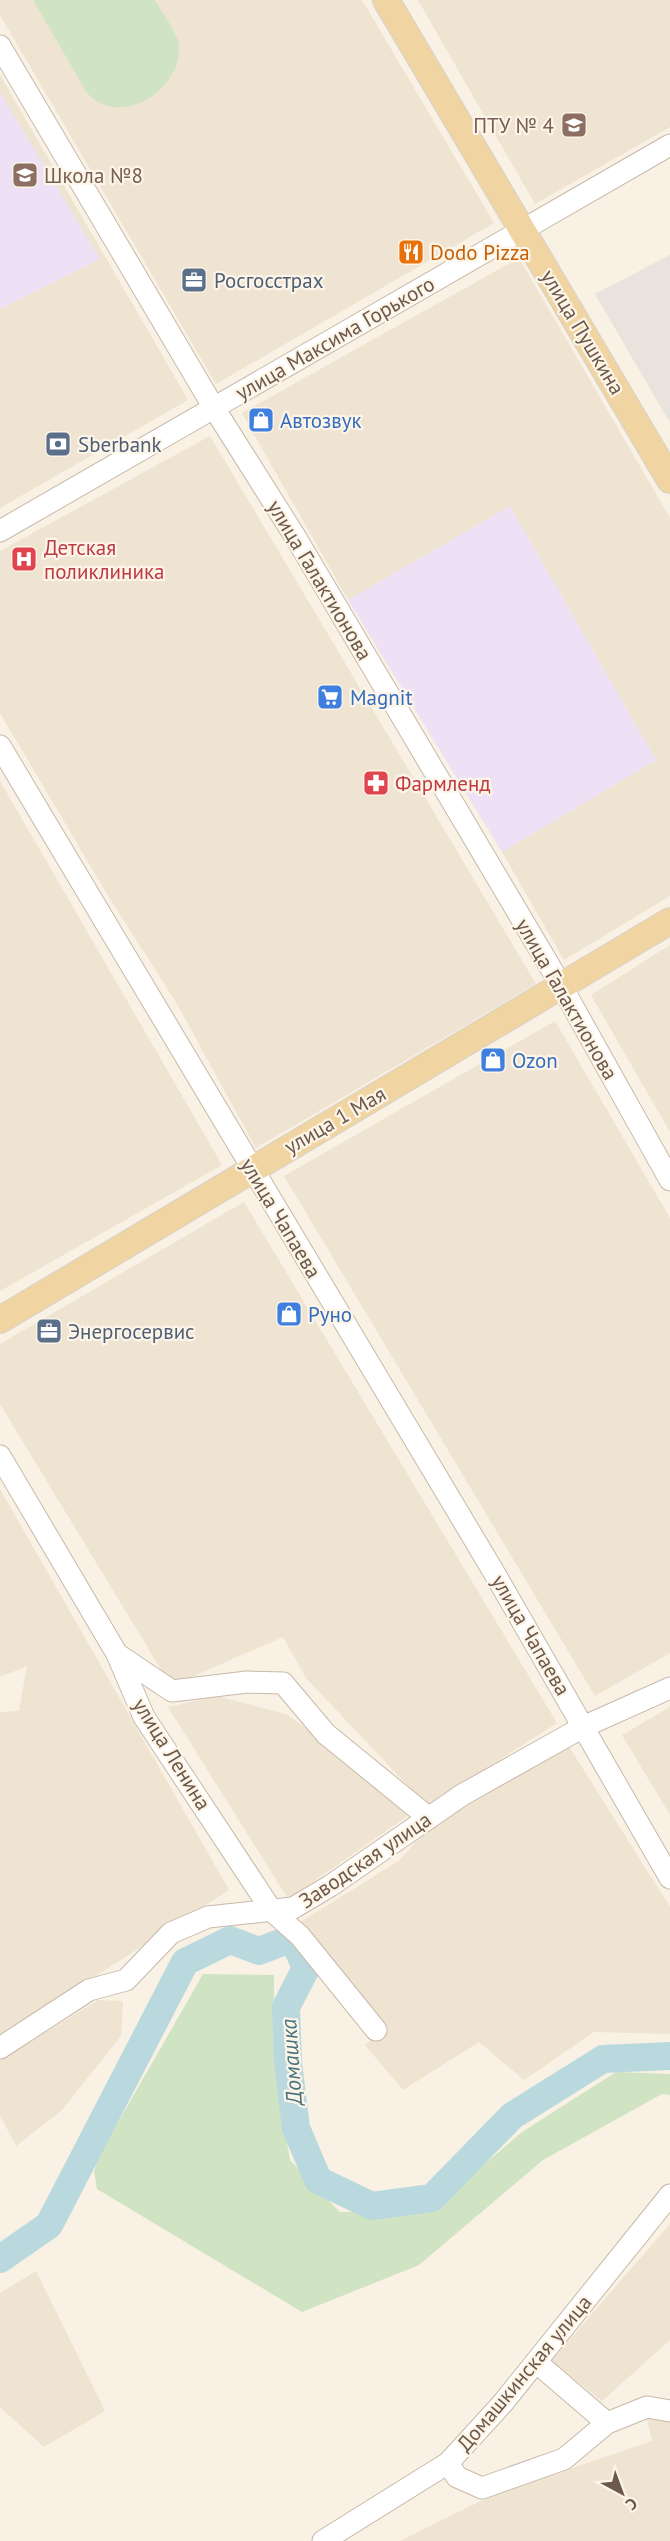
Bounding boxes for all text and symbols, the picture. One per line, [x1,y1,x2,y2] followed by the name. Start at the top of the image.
[559,110,589,140] school or university icon: ПТУ № 4
[473,112,554,139] place label: ПТУ № 4
[10,160,40,190] school or university icon: Школа №8
[44,162,143,189] place label: Школа №8
[396,237,426,267] restaurant icon: Dodo Pizza
[430,239,530,266] place label: Dodo Pizza
[535,264,631,400] street label: улица Пушкина
[179,265,209,295] office icon: Росгосстрах
[214,267,324,294] place label: Росгосстрах
[231,270,439,406] street label: улица Максима Горького
[246,405,276,435] shop icon: Автозвук
[280,407,362,434] place label: Автозвук
[43,429,73,459] bank icon: Sberbank
[78,431,162,458] place label: Sberbank
[262,495,378,665] street label: улица Галактионова
[44,534,164,585] place label: Детская поликлиника
[9,544,39,574] hospital icon: Детская поликлиника
[315,682,345,712] supermarket icon: Magnit
[350,684,413,711] place label: Magnit
[361,768,391,798] pharmacy icon: Фармленд
[395,770,491,797] place label: Фармленд
[510,913,624,1085] street label: улица Галактионова
[478,1045,508,1075] shop icon: Ozon
[512,1047,558,1074] place label: Ozon
[279,1080,391,1160] street label: улица 1 Мая
[235,1153,327,1283] street label: улица Чапаева
[274,1299,304,1329] shop icon: Руно
[308,1301,352,1328] place label: Руно
[34,1316,64,1346] office icon: Энергосервис
[68,1318,195,1345] place label: Энергосервис
[485,1570,577,1700] street label: улица Чапаева
[127,1693,217,1815] street label: улица Ленина
[294,1806,436,1914] street label: Заводская улица
[274,2018,308,2108] water label: Домашка
[451,2289,597,2457] street label: Домашкинская улица
[592,2463,652,2523] north arrow
[622,2494,642,2515] text: С

